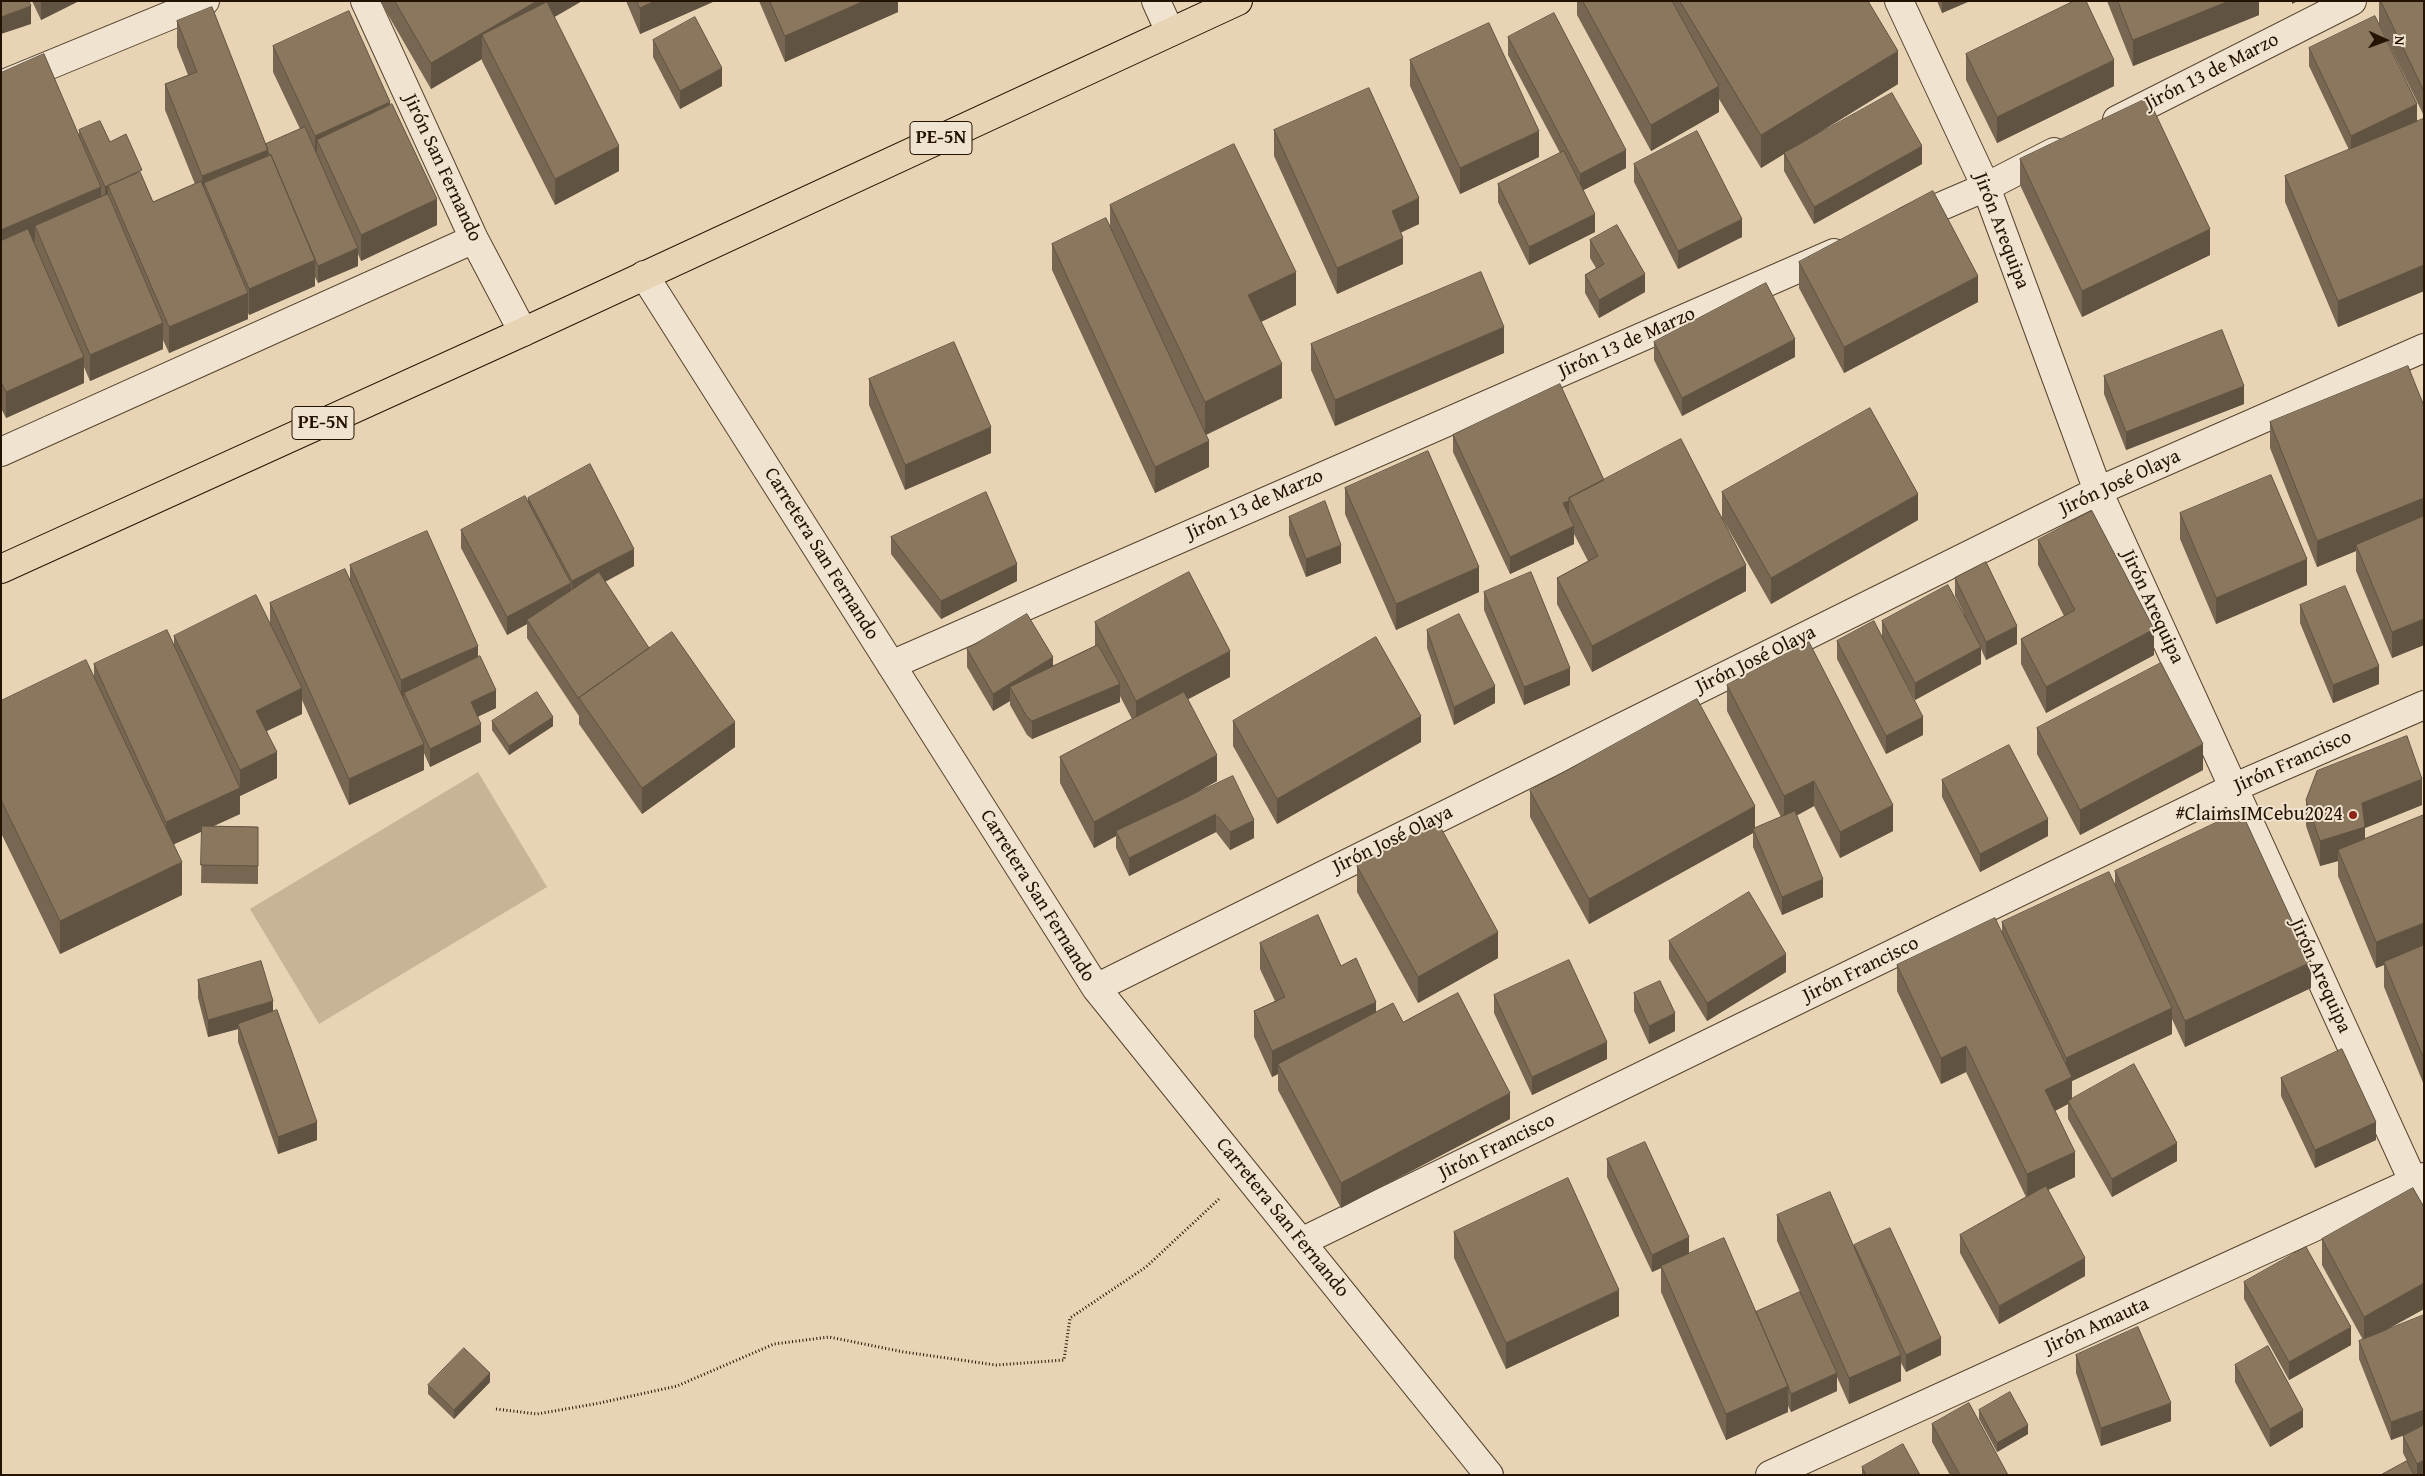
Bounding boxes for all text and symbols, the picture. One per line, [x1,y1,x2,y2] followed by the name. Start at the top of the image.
[2360,15,2410,65] north arrow
[2141,28,2283,116] street label: Jirón 13 de Marzo
[2390,35,2410,46] text: N
[397,90,487,246] street label: Jirón San Fernando
[910,122,972,154] road number: PE-5N
[1968,169,2034,293] street label: Jirón Arequipa
[1555,302,1699,384] street label: Jirón 13 de Marzo
[292,406,354,439] road number: PE-5N
[2056,445,2184,521] street label: Jirón José Olaya
[758,463,884,645] street label: Carretera San Fernando
[1183,464,1327,546] street label: Jirón 13 de Marzo
[2115,546,2189,668] street label: Jirón Arequipa
[1692,621,1820,699] street label: Jirón José Olaya
[2231,725,2355,799] street label: Jirón Francisco
[1329,801,1457,879] street label: Jirón José Olaya
[2175,803,2343,827] place label: #ClaimsIMCebu2024
[974,805,1100,987] street label: Carretera San Fernando
[2347,809,2359,821] marker: #ClaimsIMCebu2024
[2284,915,2356,1037] street label: Jirón Arequipa
[1799,932,1923,1008] street label: Jirón Francisco
[1435,1109,1559,1185] street label: Jirón Francisco
[1210,1133,1354,1303] street label: Carretera San Fernando
[2041,1292,2153,1360] street label: Jirón Amauta

